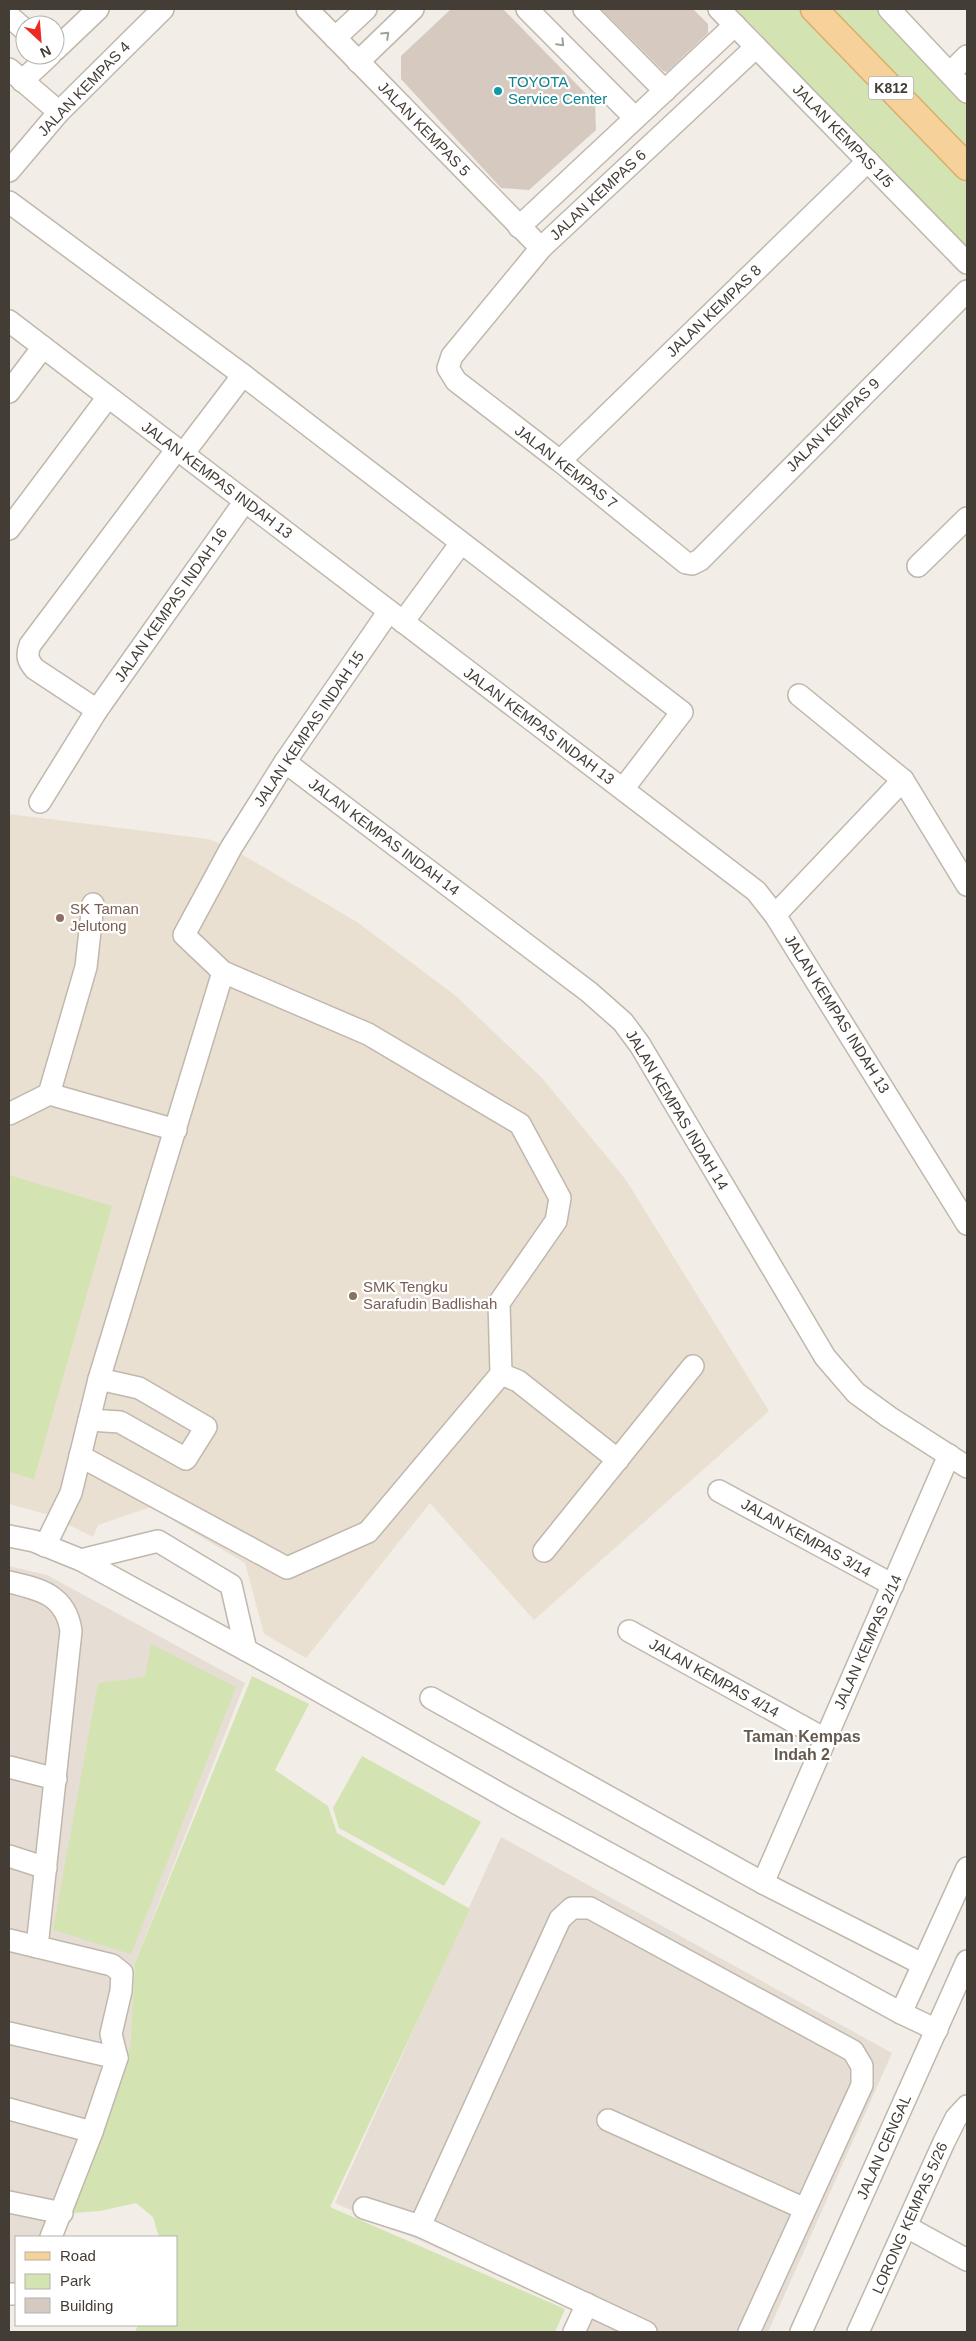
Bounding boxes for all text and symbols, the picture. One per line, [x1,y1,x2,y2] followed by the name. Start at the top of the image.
[15,15,65,65] north arrow
[380,32,389,41] one-way arrow
[34,38,134,140] street label: JALAN KEMPAS 4
[555,38,564,47] one-way arrow
[508,73,607,107] place label: TOYOTA Service Center
[868,76,914,100] road number: K812
[375,78,474,179] street label: JALAN KEMPAS 5
[790,80,897,191] street label: JALAN KEMPAS 1/5
[492,85,504,97] marker: TOYOTA Service Center
[546,146,649,243] street label: JALAN KEMPAS 6
[663,261,764,360] street label: JALAN KEMPAS 8
[783,375,883,475] street label: JALAN KEMPAS 9
[139,417,296,542] street label: JALAN KEMPAS INDAH 13
[512,421,621,512] street label: JALAN KEMPAS 7
[111,524,230,685] street label: JALAN KEMPAS INDAH 16
[250,648,367,810] street label: JALAN KEMPAS INDAH 15
[461,663,618,788] street label: JALAN KEMPAS INDAH 13
[306,774,463,899] street label: JALAN KEMPAS INDAH 14
[70,900,139,934] place label: SK Taman Jelutong
[54,912,66,924] marker: SK Taman Jelutong
[781,931,893,1096] street label: JALAN KEMPAS INDAH 13
[623,1027,732,1193] street label: JALAN KEMPAS INDAH 14
[363,1278,497,1312] place label: SMK Tengku Sarafudin Badlishah
[347,1290,359,1302] marker: SMK Tengku Sarafudin Badlishah
[738,1495,874,1580] street label: JALAN KEMPAS 3/14
[830,1572,905,1712] street label: JALAN KEMPAS 2/14
[646,1635,782,1720] street label: JALAN KEMPAS 4/14
[743,1728,861,1763] district label: Taman Kempas Indah 2
[853,2092,914,2202] street label: JALAN CENGAL
[868,2139,951,2296] street label: LORONG KEMPAS 5/26
[15,2236,178,2326] legend
[60,2247,96,2264] text: Road
[60,2272,91,2289] text: Park
[60,2297,113,2314] text: Building

